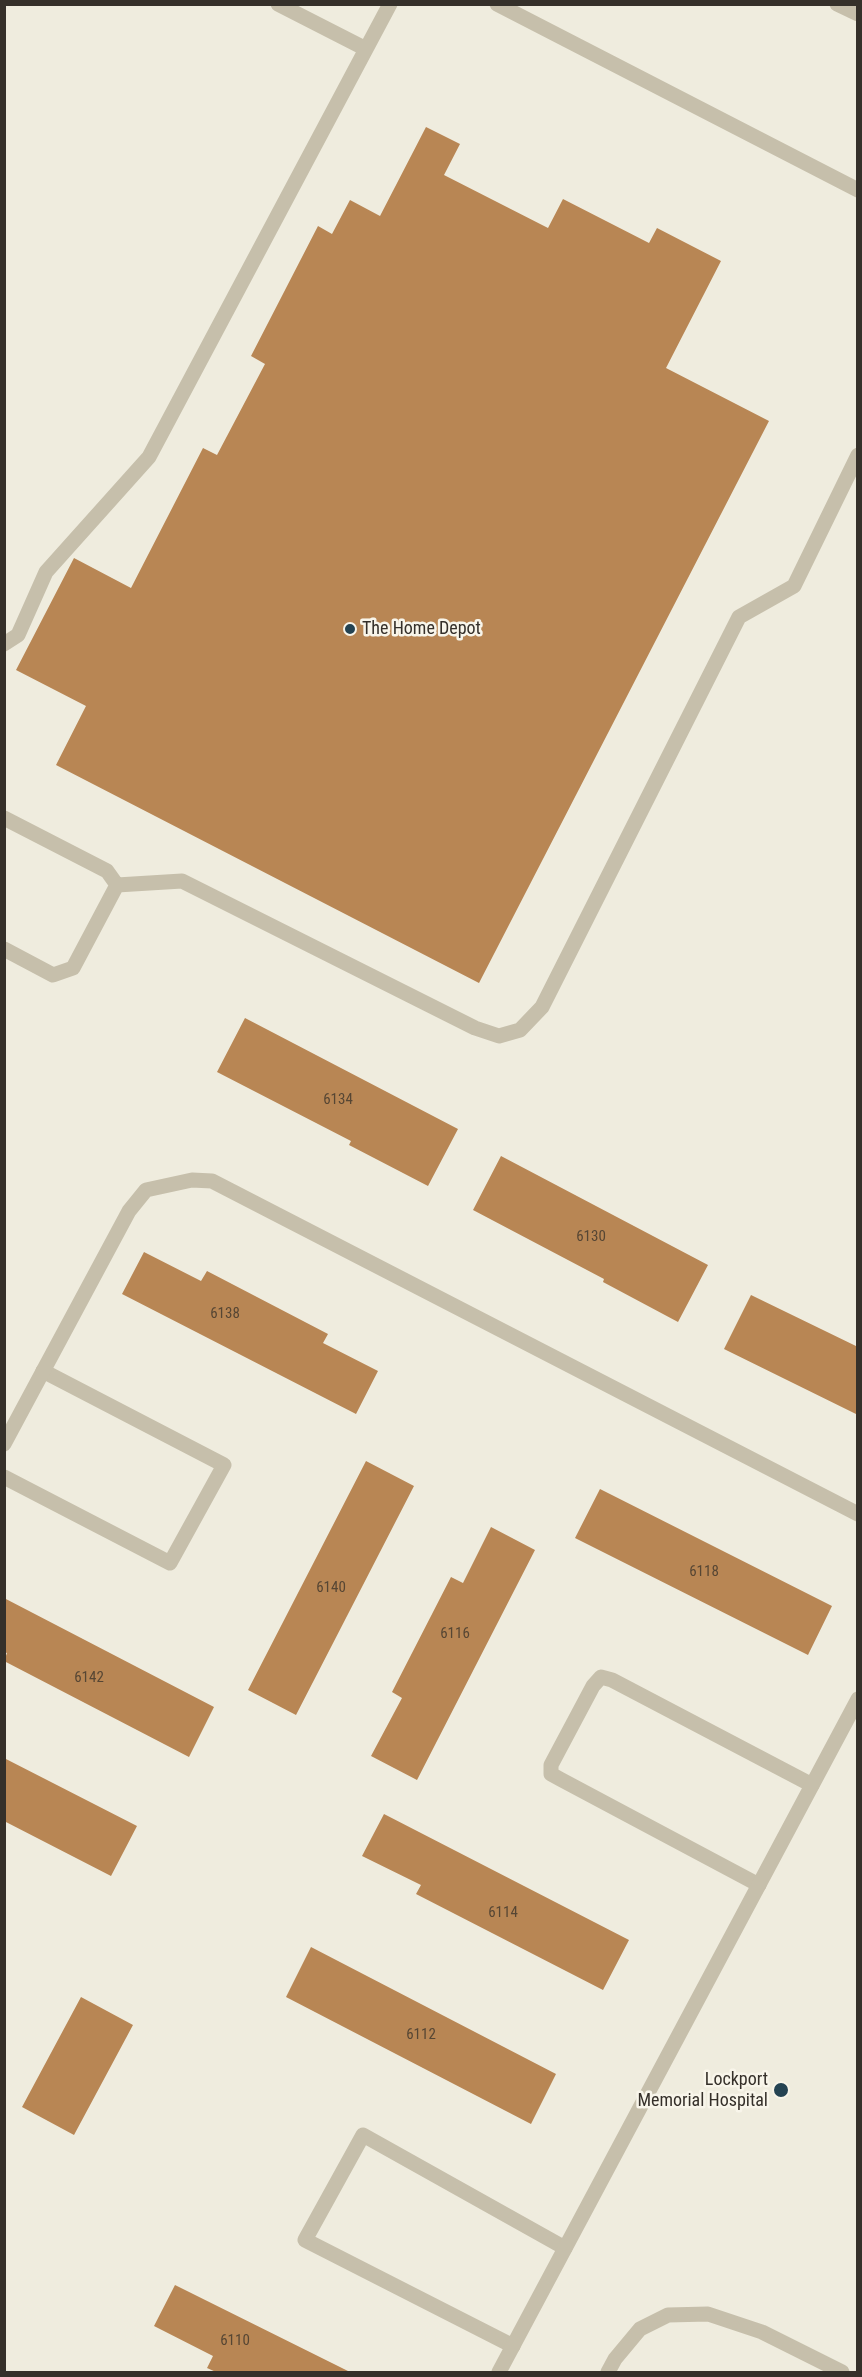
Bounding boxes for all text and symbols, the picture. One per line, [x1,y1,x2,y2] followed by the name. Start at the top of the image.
[362,618,481,640] place label: The Home Depot
[343,622,357,636] marker: The Home Depot
[323,1091,353,1109] house number: 6134
[576,1228,606,1246] house number: 6130
[210,1305,240,1323] house number: 6138
[689,1563,719,1581] house number: 6118
[316,1579,346,1597] house number: 6140
[440,1625,470,1643] house number: 6116
[74,1669,104,1687] house number: 6142
[488,1904,518,1922] house number: 6114
[406,2026,436,2044] house number: 6112
[637,2069,768,2112] place label: Lockport Memorial Hospital
[772,2081,790,2099] marker: Lockport Memorial Hospital
[220,2332,250,2350] house number: 6110

